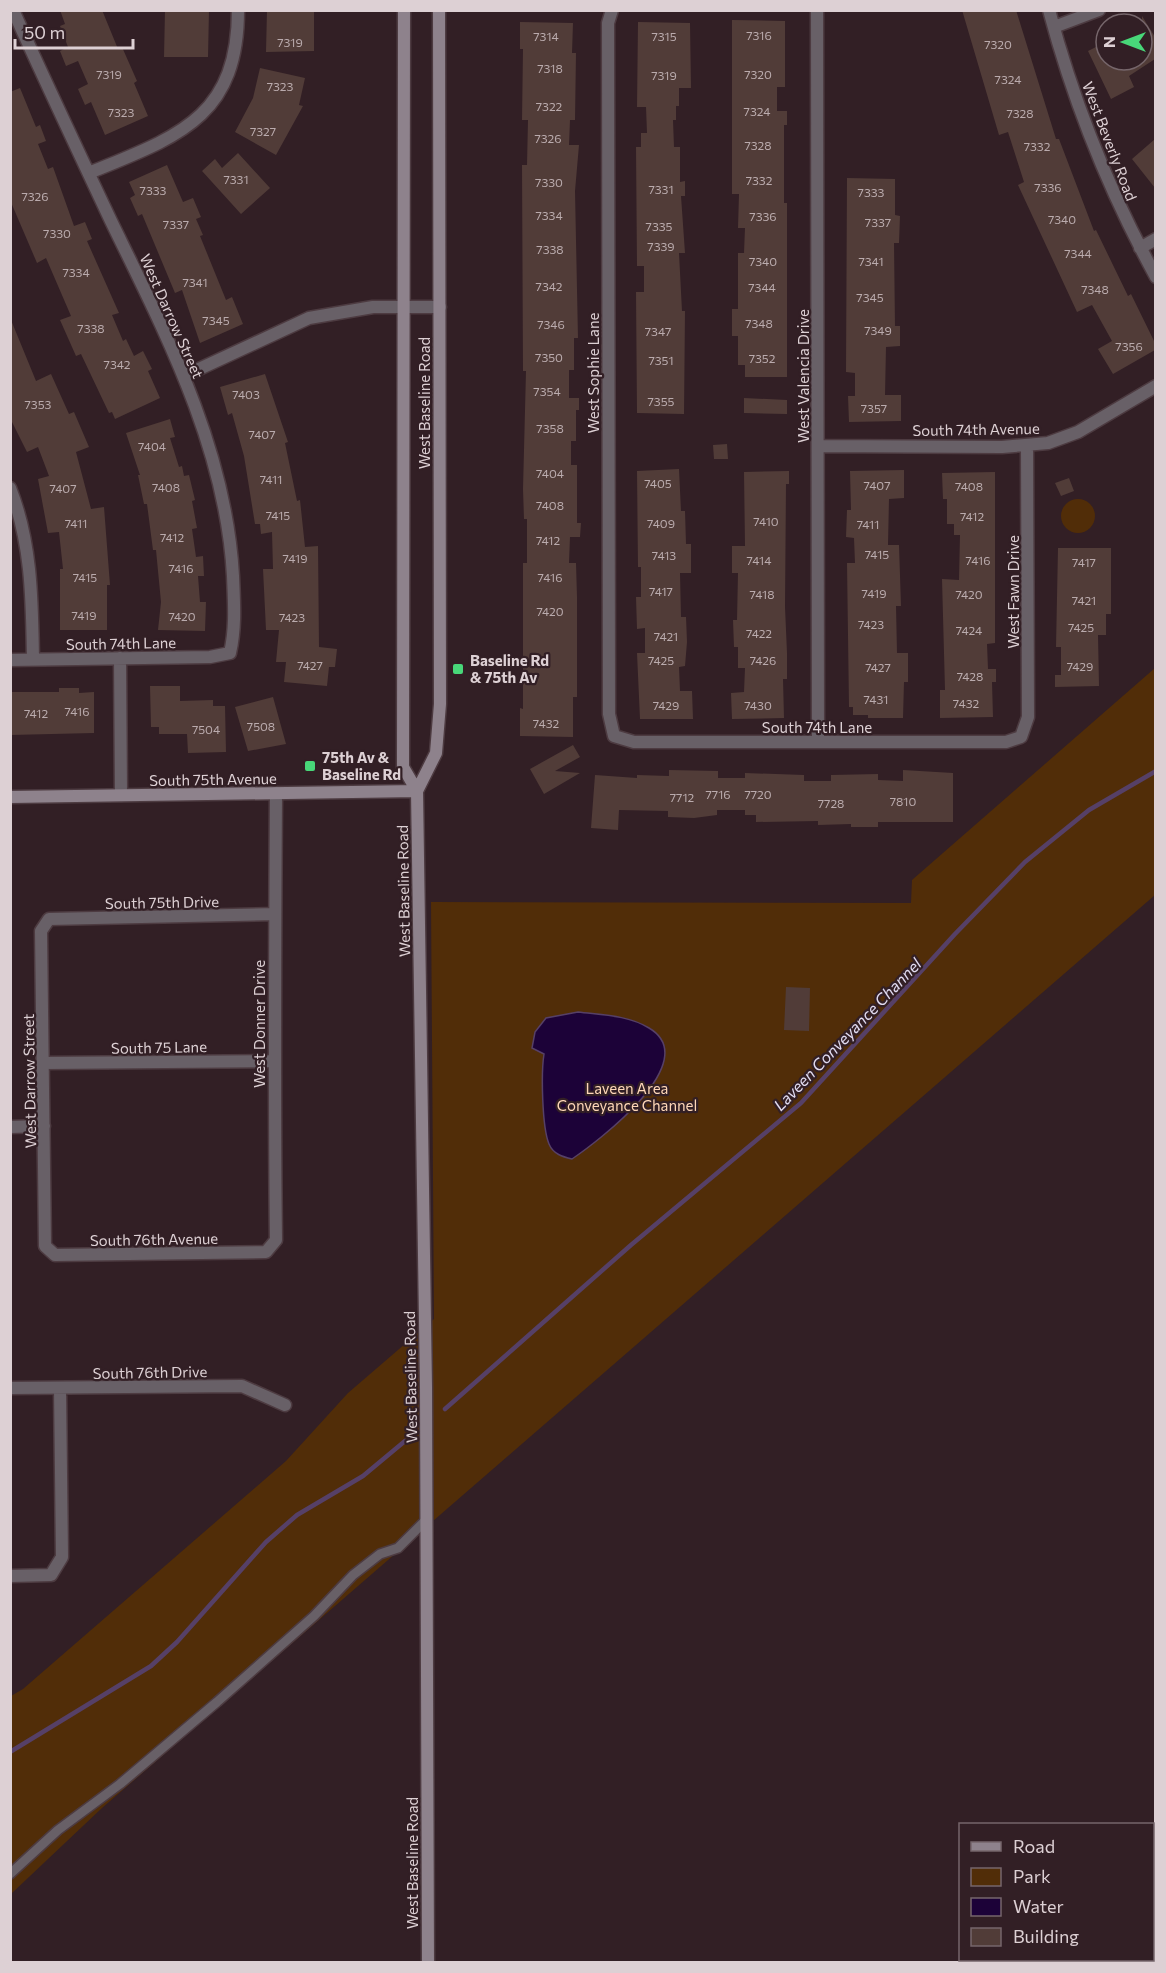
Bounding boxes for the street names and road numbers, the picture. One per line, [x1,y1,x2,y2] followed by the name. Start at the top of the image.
[1079,79,1141,203] street label: West Beverly Road
[136,251,208,381] street label: West Darrow Street
[794,309,812,443] street label: West Valencia Drive
[584,313,602,433] street label: West Sophie Lane
[415,337,433,469] street label: West Baseline Road
[912,419,1040,439] street label: South 74th Avenue
[1004,535,1022,649] street label: West Fawn Drive
[66,633,176,653] street label: South 74th Lane
[762,718,872,736] street label: South 74th Lane
[149,769,277,789] street label: South 75th Avenue
[393,825,413,957] street label: West Baseline Road
[105,892,219,912] street label: South 75th Drive
[250,960,268,1088] street label: West Donner Drive
[19,1014,39,1148] street label: West Darrow Street
[111,1037,207,1057] street label: South 75 Lane
[90,1229,218,1249] street label: South 76th Avenue
[400,1311,420,1443] street label: West Baseline Road
[93,1362,208,1382] street label: South 76th Drive
[403,1797,421,1929] street label: West Baseline Road

